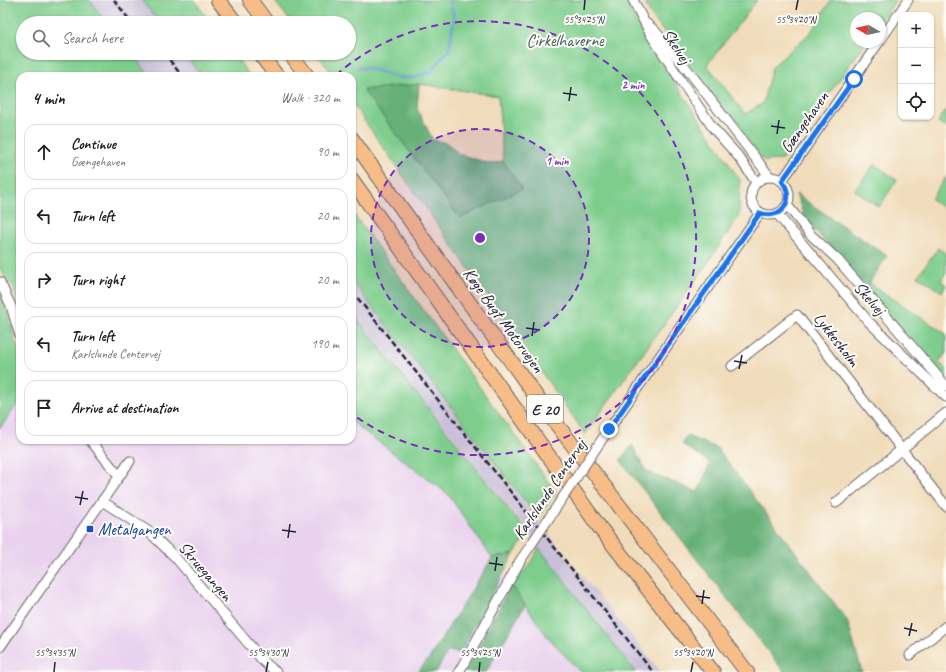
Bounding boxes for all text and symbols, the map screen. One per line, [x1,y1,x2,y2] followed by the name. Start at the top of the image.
[850,12,886,48] north arrow
[898,12,934,120] map controls
[898,12,934,48] button: +
[564,13,606,26] text: 55°34'25"N
[776,13,818,26] text: 55°34'20"N
[16,16,356,60] search box
[657,25,697,70] street label: Skelvej
[30,27,52,49] icon: search
[62,29,123,48] text: Search here
[526,30,605,51] park label: Cirkelhaverne
[898,48,934,84] button: −
[845,70,863,88] route start
[622,77,645,93] text: 2 min
[898,84,934,120] button: locate
[776,87,833,157] street label: Gængehaven
[32,88,65,109] text: 4 min
[281,90,340,106] text: Walk · 320 m
[71,135,116,154] text: Continue
[33,141,55,163] icon: ahead
[317,144,339,160] text: 90 m
[546,153,569,169] text: 1 min
[71,154,125,170] text: Gængehaven
[33,205,55,227] icon: left
[71,207,114,226] text: Turn left
[317,208,339,224] text: 20 m
[473,231,487,245] centre of rings
[458,264,549,377] street label: Køge Bugt Motorvejen
[33,269,55,291] icon: right
[71,271,124,290] text: Turn right
[317,272,339,288] text: 20 m
[849,277,892,321] street label: Skelvej
[809,308,865,372] street label: Lykkesholm
[71,327,114,346] text: Turn left
[33,333,55,355] icon: left
[311,336,339,352] text: 190 m
[71,346,160,362] text: Karlslunde Centervej
[527,395,563,423] road number: E 20
[33,397,55,419] icon: arrive
[71,399,178,418] text: Arrive at destination
[600,420,618,438] route end
[508,433,592,543] street label: Karlslunde Centervej
[98,519,172,540] place label: Metalgangen
[85,524,95,534] marker: Metalgangen
[174,537,238,607] street label: Skruegangen
[35,646,77,659] text: 55°34'35"N
[248,646,290,659] text: 55°34'30"N
[460,646,502,659] text: 55°34'25"N
[673,646,715,659] text: 55°34'20"N

